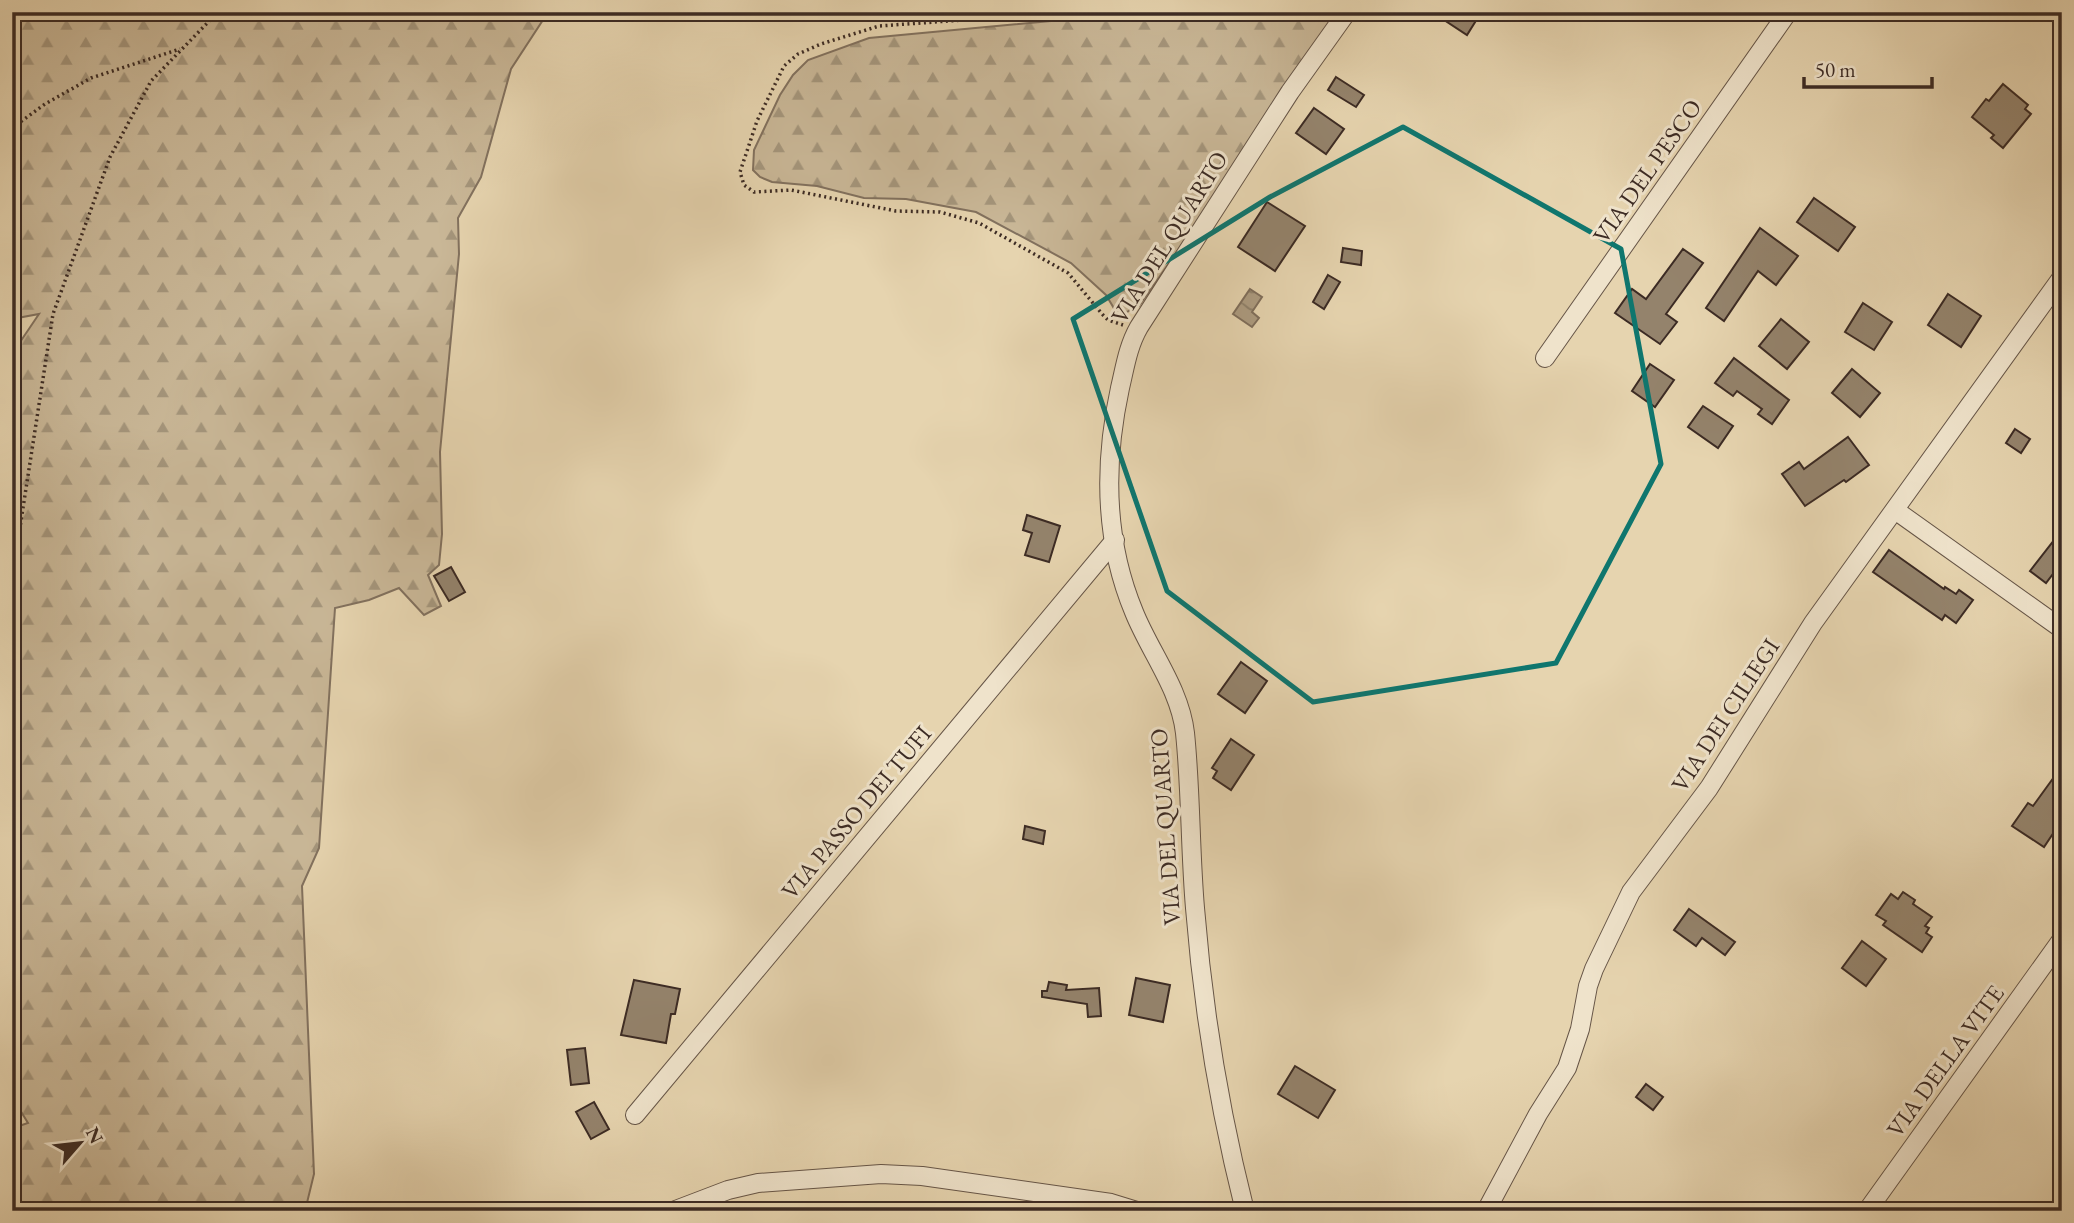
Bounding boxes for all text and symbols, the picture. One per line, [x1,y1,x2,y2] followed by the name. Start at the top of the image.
[1804,46,1932,90] scale bar
[1815,56,1856,83] text: 50 m
[1586,93,1708,249] street label: VIA DEL PESCO
[1104,145,1234,329] street label: VIA DEL QUARTO
[1664,632,1786,798] street label: VIA DEI CILIEGI
[774,719,938,905] street label: VIA PASSO DEI TUFI
[1143,727,1187,927] street label: VIA DEL QUARTO
[1879,979,2011,1143] street label: VIA DELLA VITE
[46,1108,116,1178] north arrow
[80,1123,110,1148] text: N

